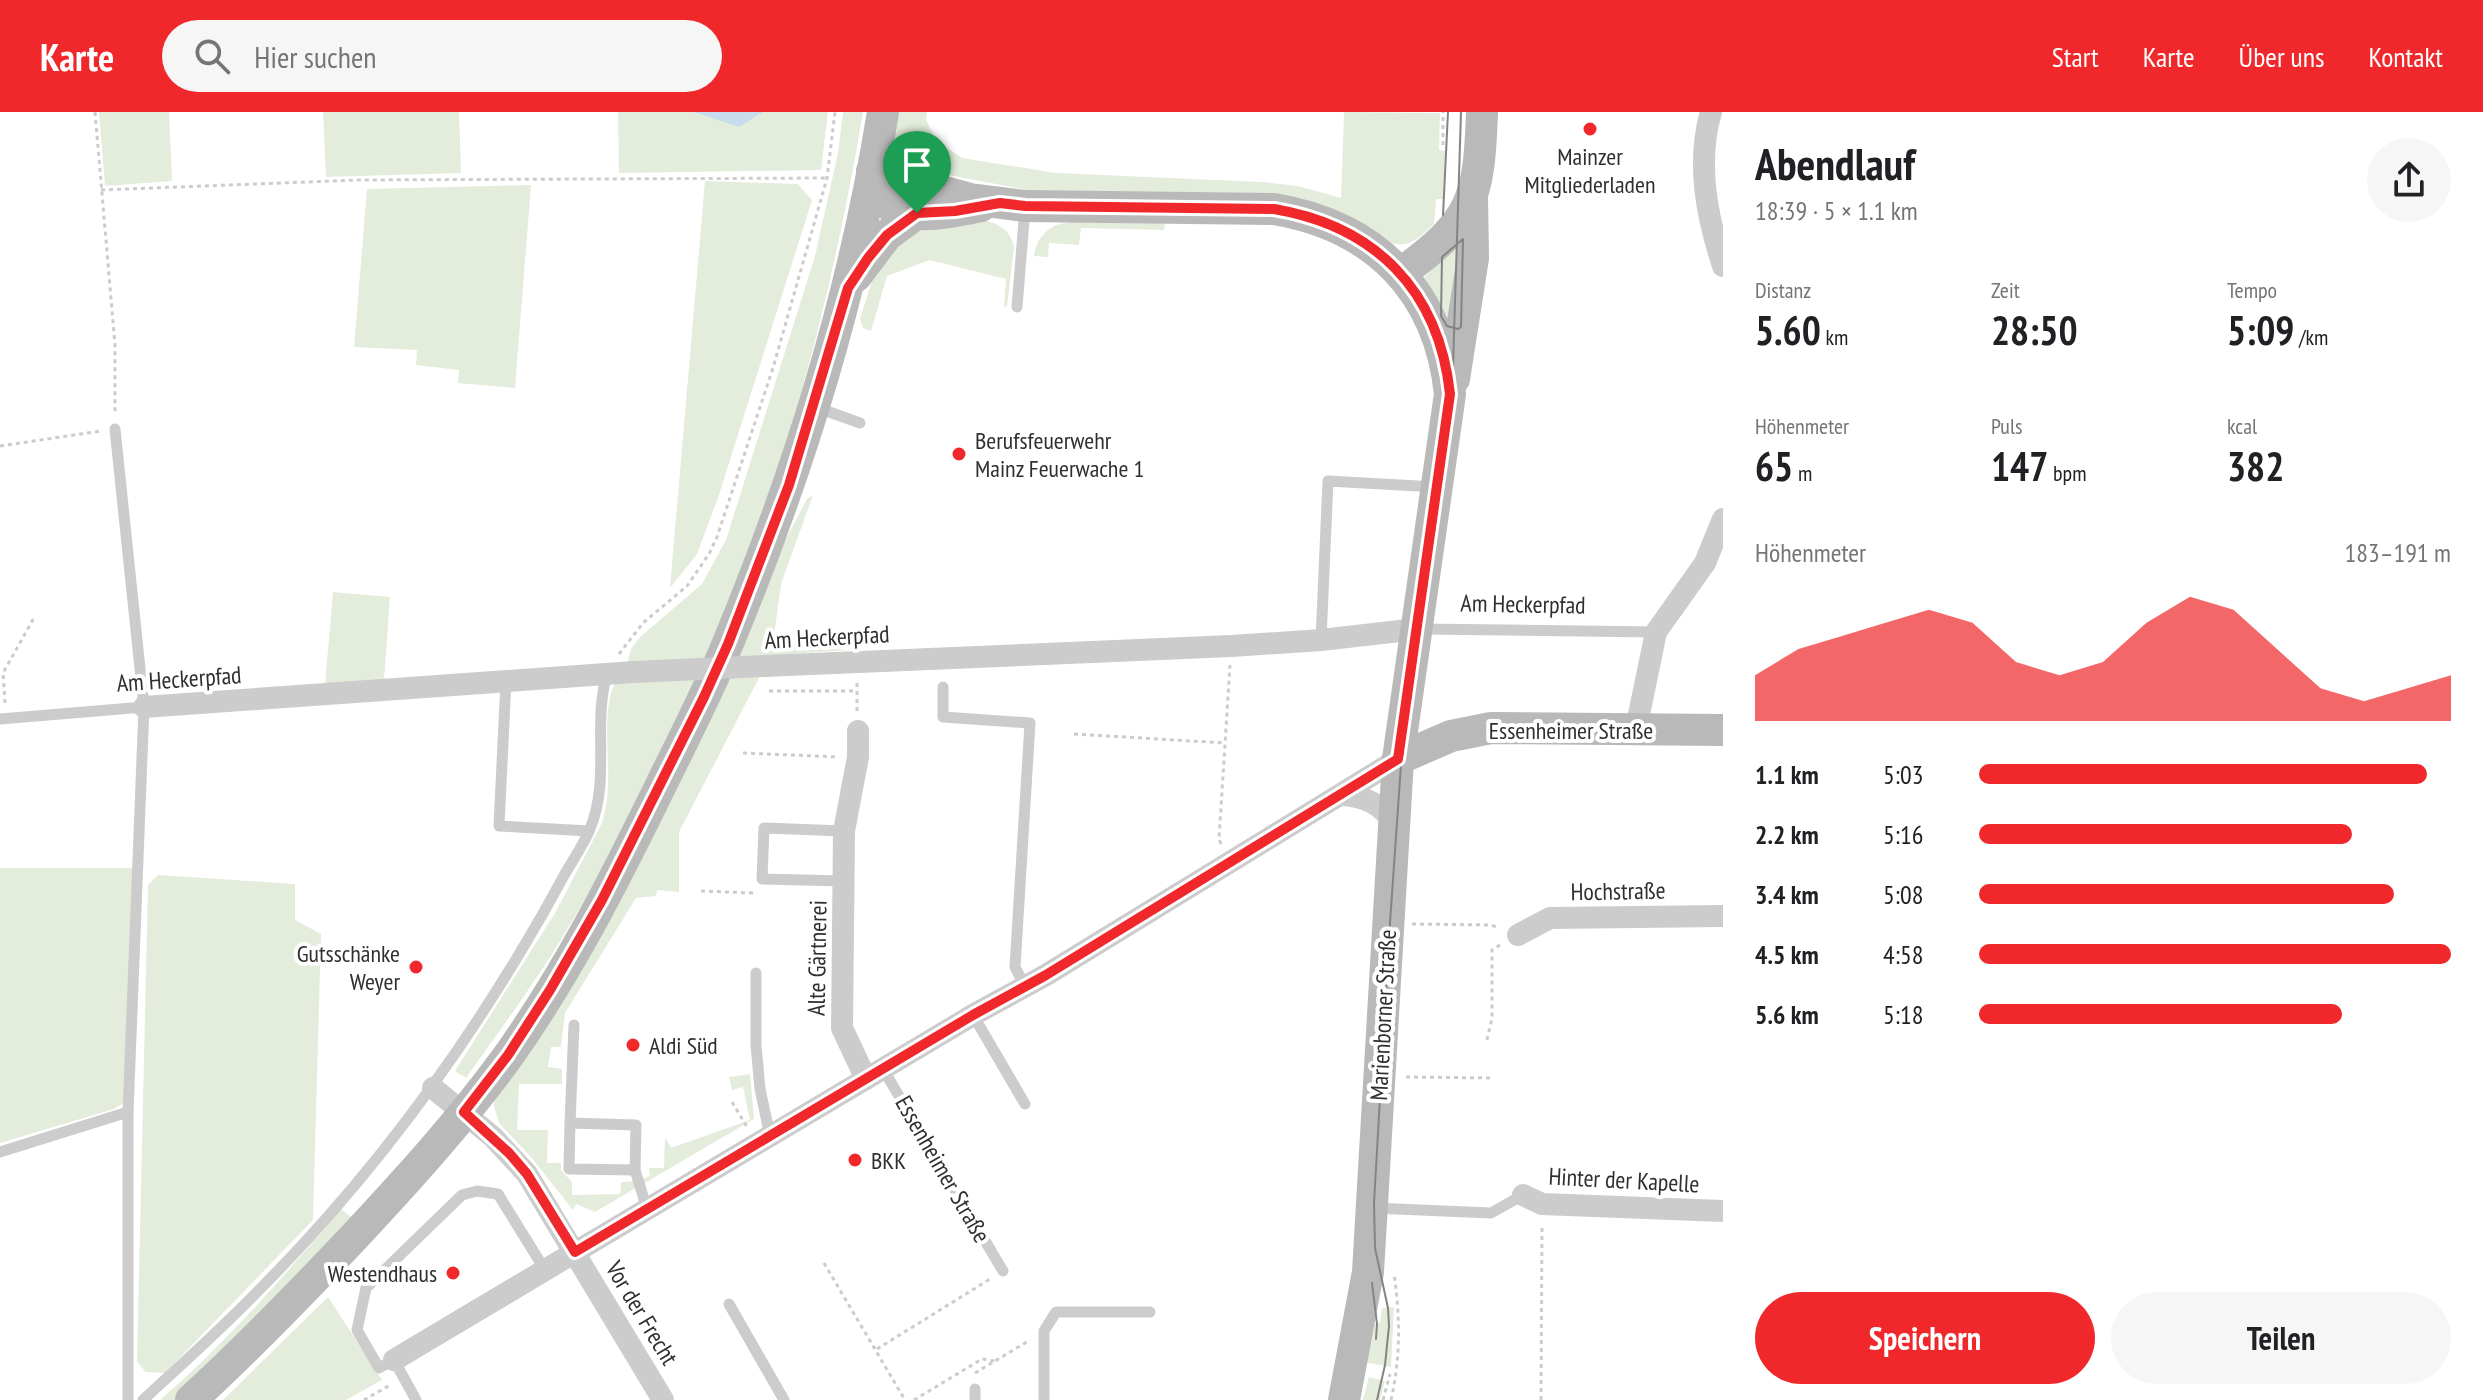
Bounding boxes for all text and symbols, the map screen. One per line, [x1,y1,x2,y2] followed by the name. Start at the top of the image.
[162,20,722,92] search box
[40,32,114,81] text: Karte
[190,34,234,78] icon: search
[254,37,376,76] text: Hier suchen
[2052,38,2099,75] text: Start
[2143,38,2195,75] text: Karte
[2239,38,2324,75] text: Über uns
[2368,38,2443,75] text: Kontakt
[1581,120,1599,138] marker: Mainzer Mitgliederladen
[883,131,951,213] pin
[1755,135,1915,192] text: Abendlauf
[2367,138,2451,222] button: share
[1525,141,1655,200] place label: Mainzer Mitgliederladen
[895,143,939,187] icon: arrive
[1755,194,1918,227] text: 18:39 · 5 × 1.1 km
[1755,276,1811,304] text: Distanz
[1991,276,2020,304] text: Zeit
[2227,276,2277,304] text: Tempo
[1755,304,1821,356] text: 5.60
[1991,304,2078,356] text: 28:50
[2227,304,2294,356] text: 5:09
[1821,323,1848,351] text: km
[2294,323,2328,351] text: /km
[1755,412,1849,440] text: Höhenmeter
[1991,412,2022,440] text: Puls
[2227,412,2257,440] text: kcal
[975,425,1144,484] place label: Berufsfeuerwehr Mainz Feuerwache 1
[1755,440,1793,492] text: 65
[1991,440,2048,492] text: 147
[2227,440,2284,492] text: 382
[950,445,968,463] marker: Berufsfeuerwehr Mainz Feuerwache 1
[1793,459,1812,487] text: m
[2048,459,2086,487] text: bpm
[1755,536,1866,569] text: Höhenmeter
[2345,536,2451,569] text: 183–191 m
[1460,587,1586,621] street label: Am Heckerpfad
[764,618,890,656] street label: Am Heckerpfad
[116,659,242,699] street label: Am Heckerpfad
[1489,715,1653,746] street label: Essenheimer Straße
[1755,758,1819,791] text: 1.1 km
[1883,758,1923,791] text: 5:03
[1755,818,1819,851] text: 2.2 km
[1883,818,1923,851] text: 5:16
[1570,875,1666,907] street label: Hochstraße
[1755,878,1819,911] text: 3.4 km
[1883,878,1923,911] text: 5:08
[800,900,834,1016] street label: Alte Gärtnerei
[1363,929,1403,1101] street label: Marienborner Straße
[297,938,400,997] place label: Gutsschänke Weyer
[1755,938,1819,971] text: 4.5 km
[1883,938,1923,971] text: 4:58
[407,958,425,976] marker: Gutsschänke Weyer
[1755,998,1819,1031] text: 5.6 km
[1883,998,1923,1031] text: 5:18
[649,1030,718,1061] place label: Aldi Süd
[624,1036,642,1054] marker: Aldi Süd
[888,1090,998,1248] street label: Essenheimer Straße
[871,1145,906,1176] place label: BKK
[846,1151,864,1169] marker: BKK
[1548,1161,1700,1199] street label: Hinter der Kapelle
[598,1255,685,1371] street label: Vor der Frecht
[328,1258,437,1289] place label: Westendhaus
[444,1264,462,1282] marker: Westendhaus
[1755,1292,2095,1384] button: Speichern
[2111,1292,2451,1384] button: Teilen

